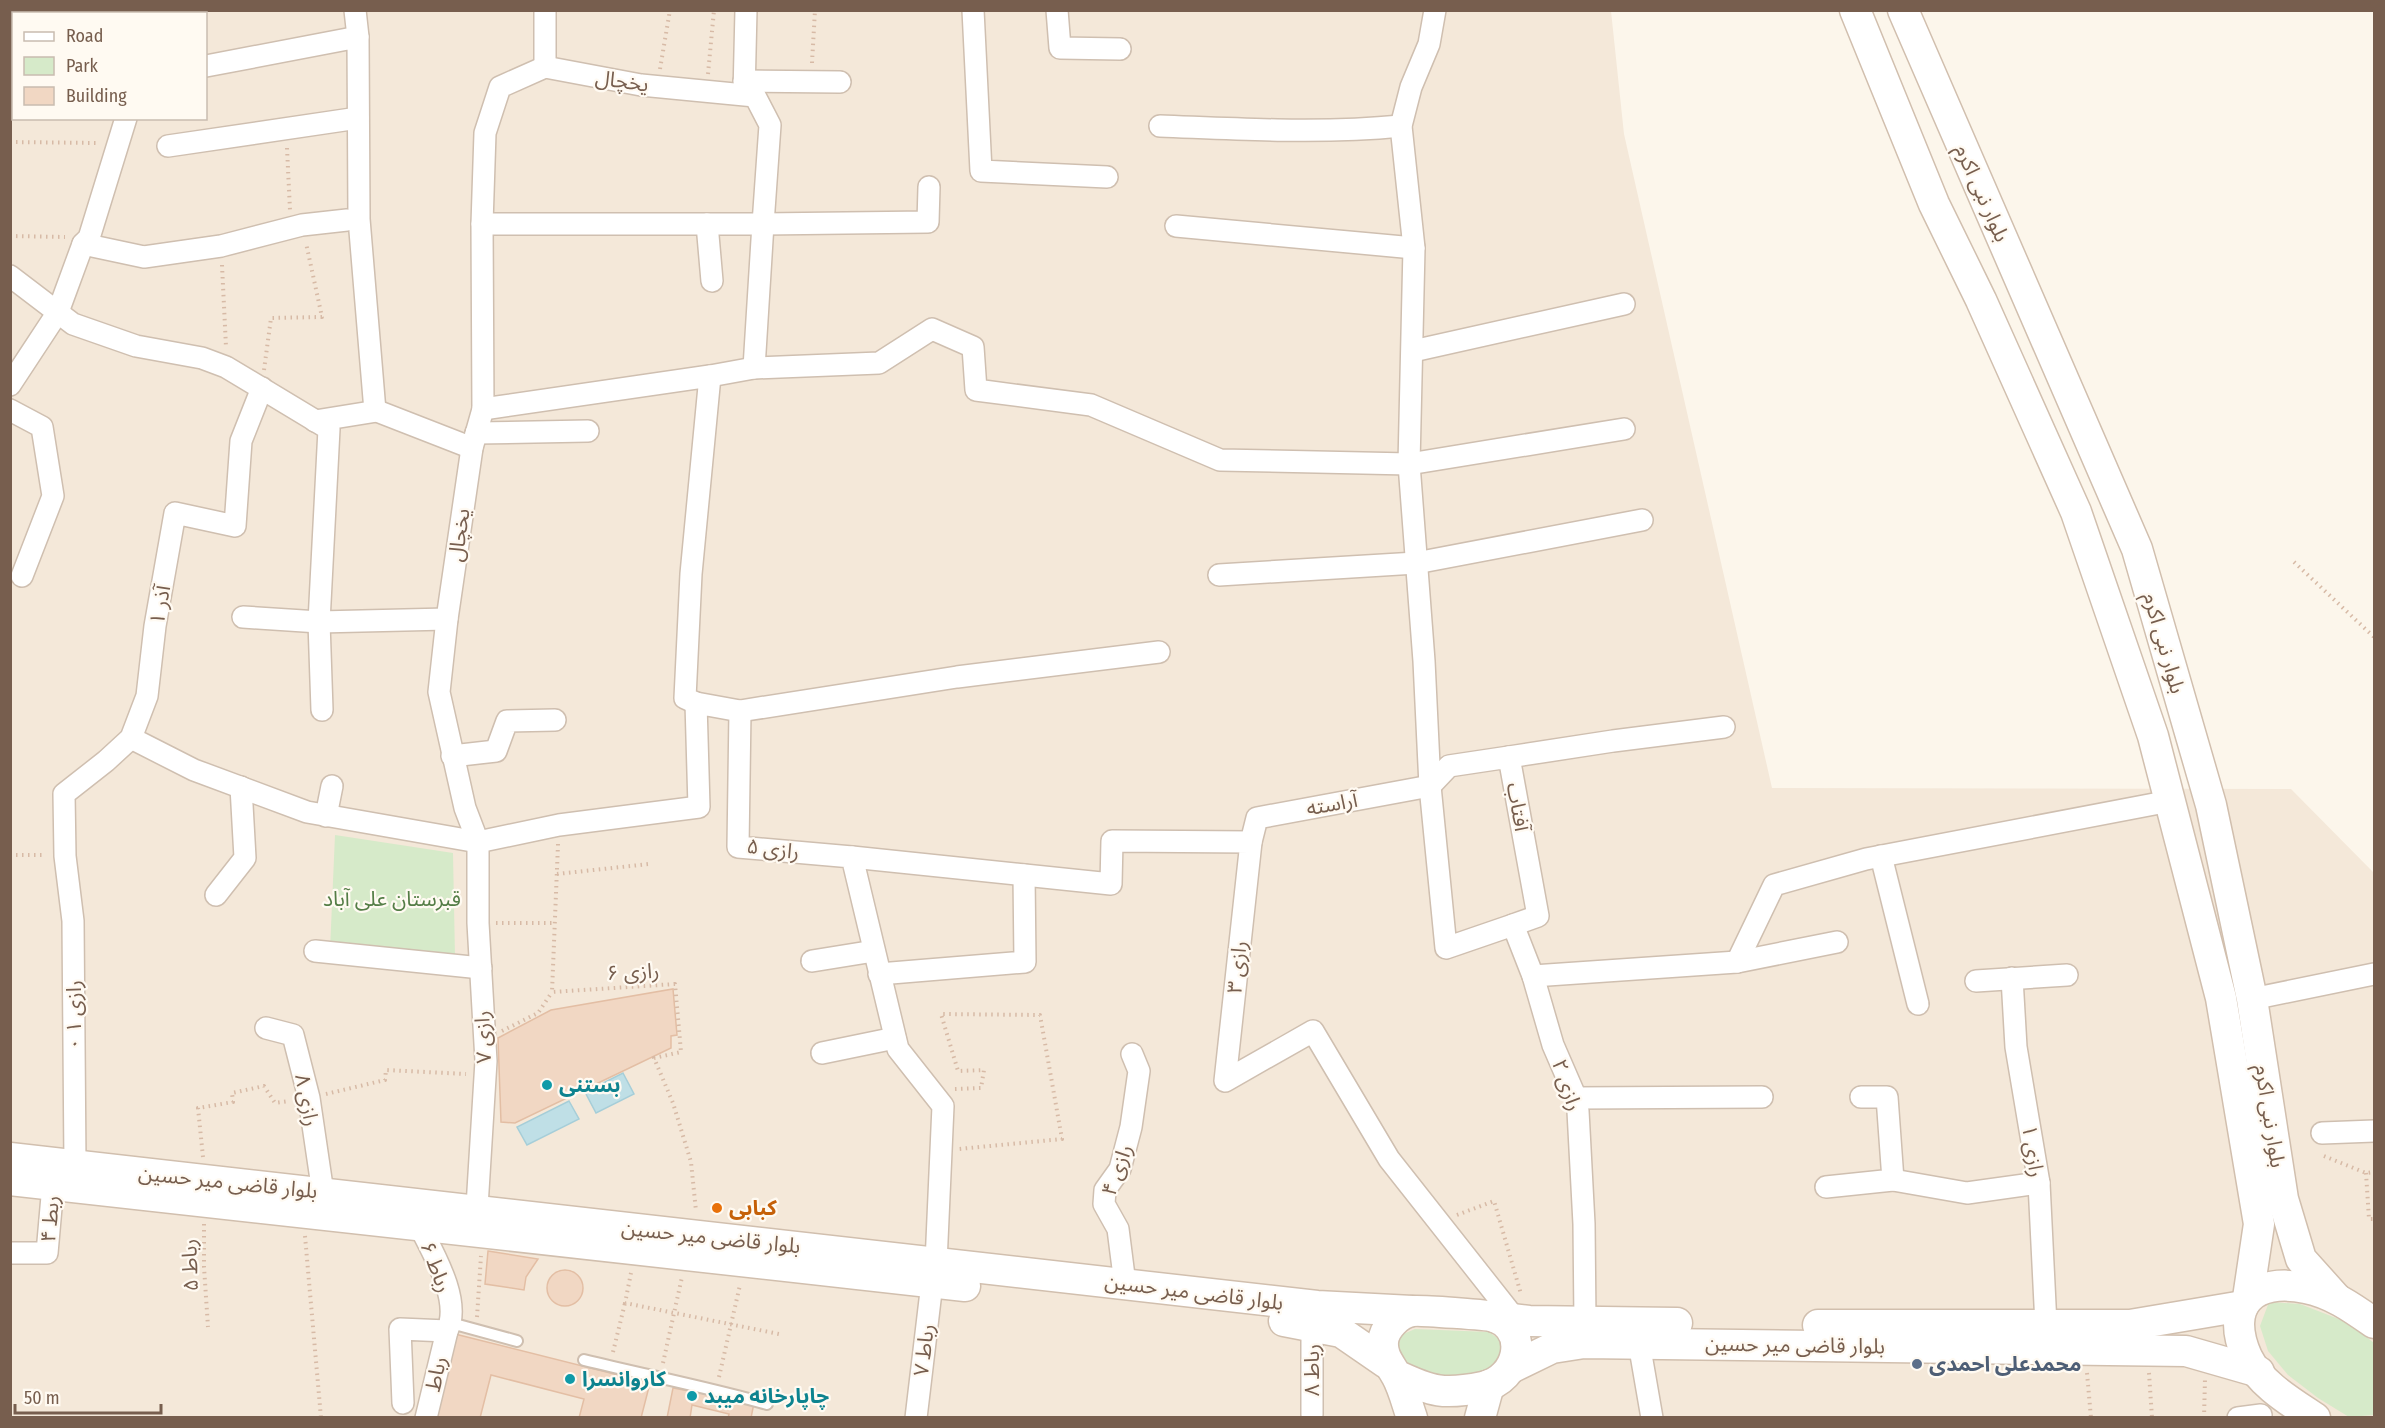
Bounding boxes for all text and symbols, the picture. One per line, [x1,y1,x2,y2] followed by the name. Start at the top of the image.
[12,12,207,120] legend
[66,25,103,47] text: Road
[66,55,99,77] text: Park
[594,64,650,98] street label: یخچال
[66,85,127,107] text: Building
[1946,140,2015,247] street label: بلوار نبی اکرم
[442,507,476,563] street label: یخچال
[144,582,176,627] street label: آذر ۱
[2134,589,2191,697] street label: بلوار نبی اکرم
[1501,781,1535,834] street label: آفتاب
[1304,787,1361,821] street label: آراسته
[745,833,801,865] street label: رازی ۵
[323,886,461,912] park label: قبرستان علی آباد
[1221,939,1253,995] street label: رازی ۳
[606,958,660,986] street label: رازی ۶
[61,980,87,1050] street label: رازی ۱ ۰
[469,1010,497,1064] street label: رازی ۷
[1546,1056,1588,1114] street label: رازی ۲
[2246,1063,2291,1170] street label: بلوار نبی اکرم
[289,1072,325,1128] street label: رازی ۸
[559,1072,621,1098] place label: بستنی
[540,1078,554,1092] marker: بستنی
[2016,1123,2050,1179] street label: رازی ۱
[1096,1141,1138,1199] street label: رازی ۴
[137,1160,319,1204] street label: بلوار قاضی میر حسین
[35,1194,65,1244] street label: ربط ۴
[729,1195,777,1221] place label: کبابی
[710,1201,724,1215] marker: کبابی
[620,1215,802,1259] street label: بلوار قاضی میر حسین
[176,1238,204,1292] street label: رباط ۵
[414,1238,458,1296] street label: رباط ۶
[1103,1268,1285,1316] street label: بلوار قاضی میر حسین
[908,1322,940,1378] street label: رباط ۷
[1705,1330,1885,1360] street label: بلوار قاضی میر حسین
[1299,1344,1325,1396] street label: رباط ۸
[1929,1351,2081,1377] place label: محمدعلی احمدی
[420,1354,452,1394] street label: رباط
[1910,1357,1924,1371] marker: محمدعلی احمدی
[582,1366,666,1392] place label: کاروانسرا
[563,1372,577,1386] marker: کاروانسرا
[15,1377,160,1415] scale bar
[704,1383,829,1410] place label: چاپارخانه میبد
[24,1387,60,1409] text: 50 m
[685,1389,699,1403] marker: چاپارخانه میبد

